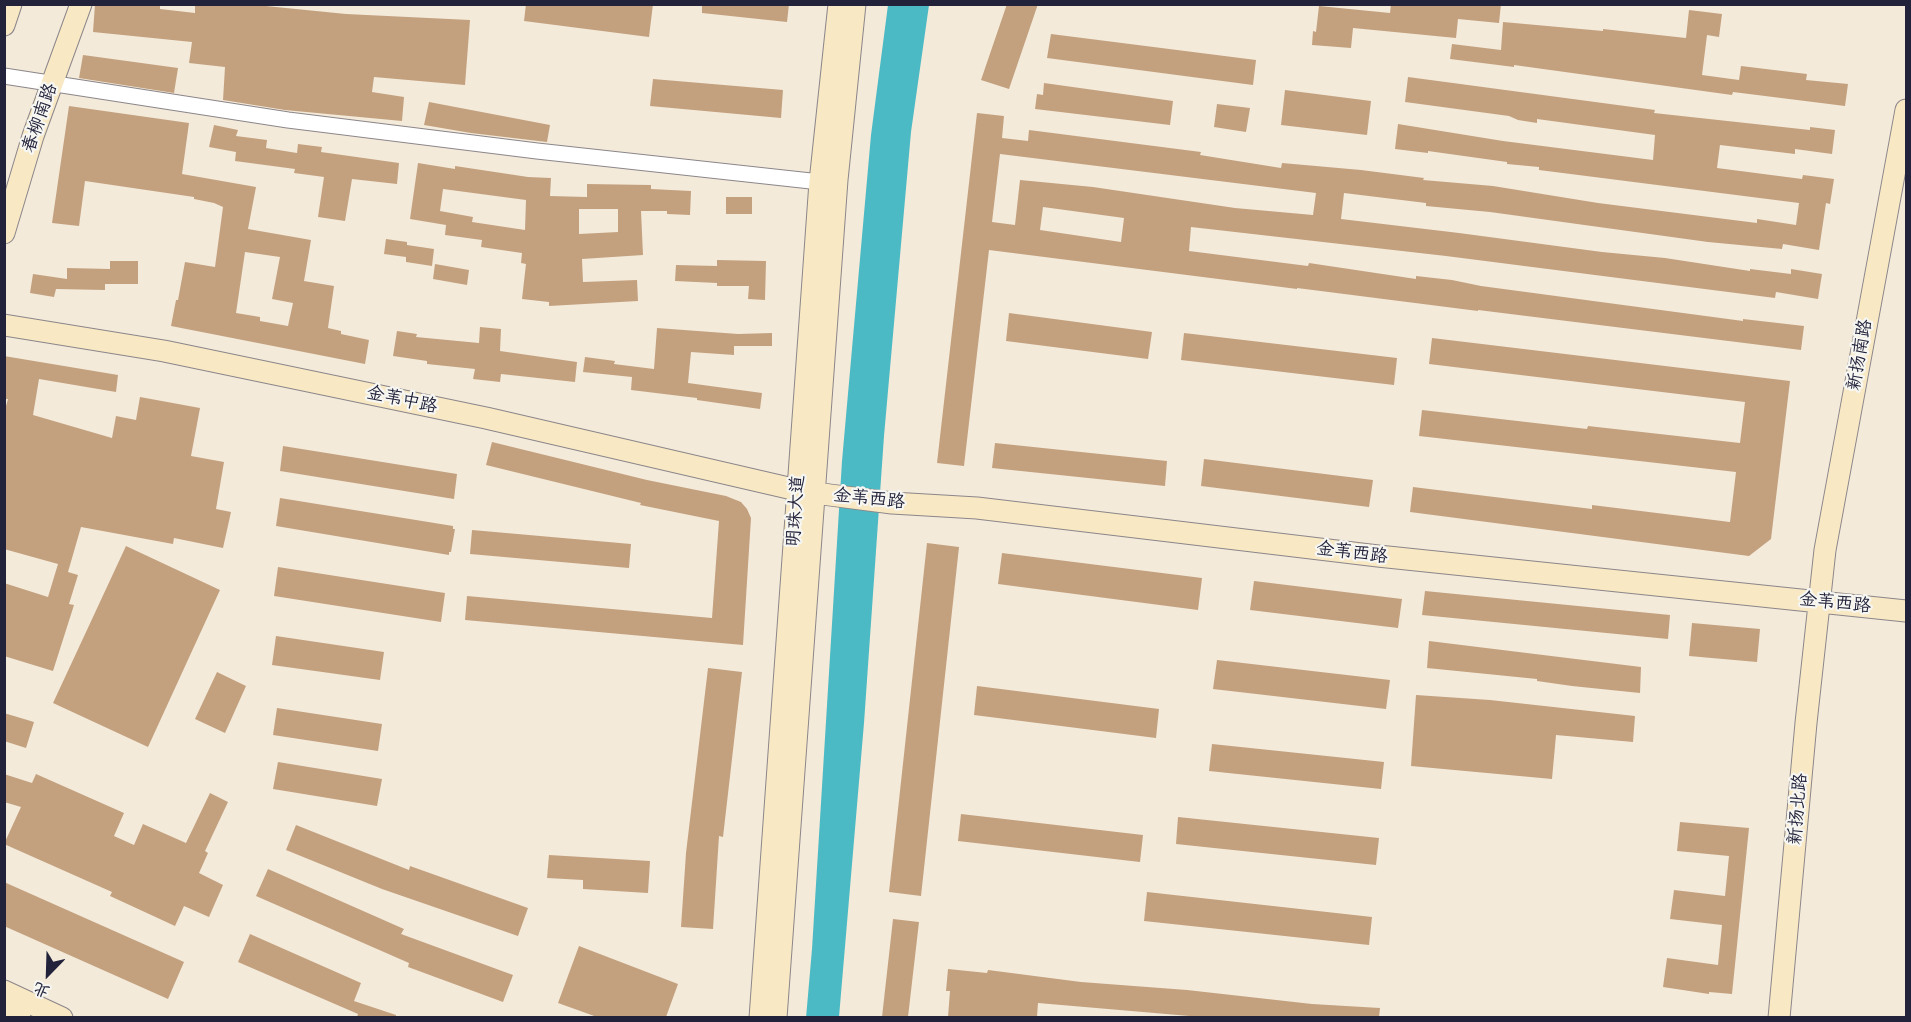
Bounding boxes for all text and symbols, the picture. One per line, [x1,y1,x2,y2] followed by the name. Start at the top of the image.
[18,80,62,156] street label: 春柳南路
[1843,318,1877,392] street label: 新扬南路
[365,382,439,418] street label: 金苇中路
[783,474,809,548] street label: 明珠大道
[832,484,906,514] street label: 金苇西路
[1315,538,1389,568] street label: 金苇西路
[1798,588,1872,618] street label: 金苇西路
[1784,772,1812,846] street label: 新扬北路
[18,944,78,1004] north arrow
[29,977,53,1004] text: 北

